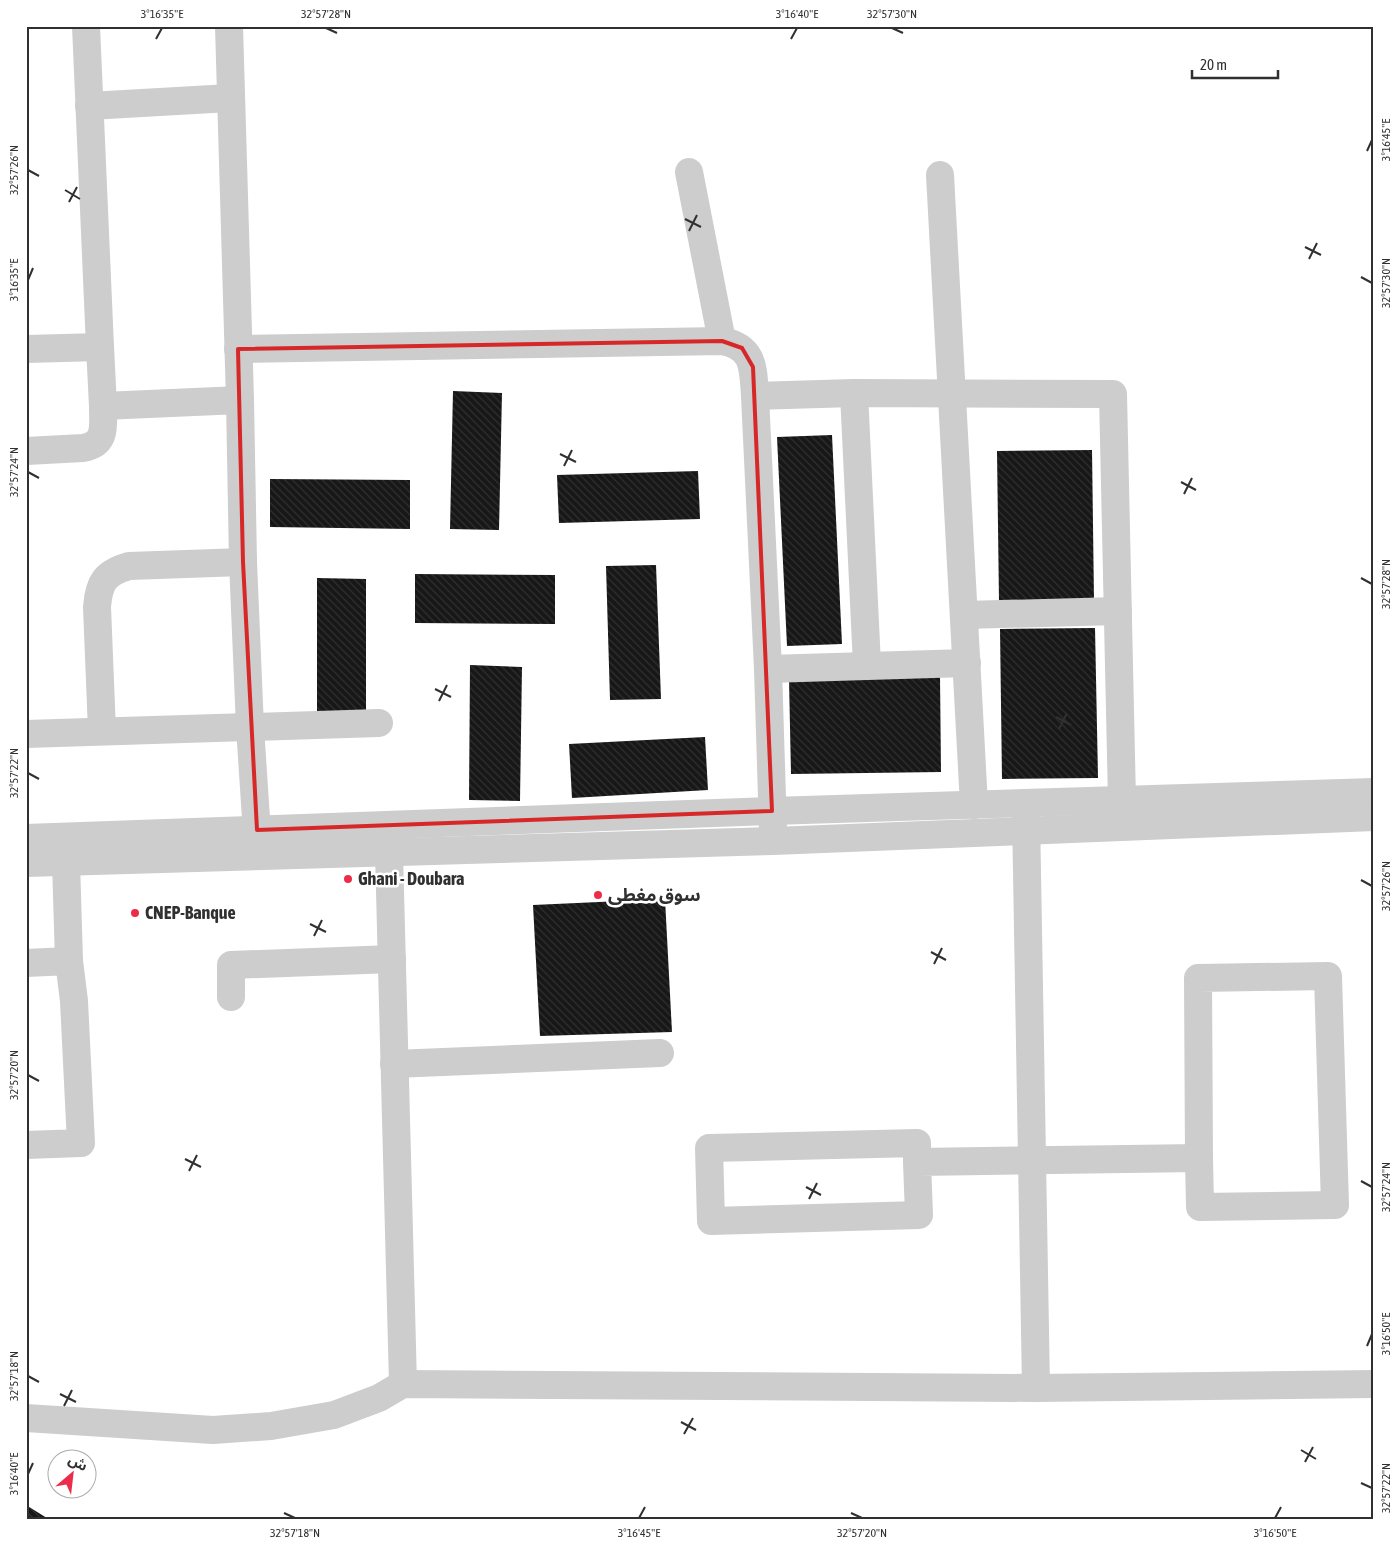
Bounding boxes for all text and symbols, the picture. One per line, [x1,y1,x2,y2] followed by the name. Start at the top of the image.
[141,7,183,21] text: 3°16'35"E
[301,7,351,21] text: 32°57'28"N
[776,7,818,21] text: 3°16'40"E
[867,7,917,21] text: 32°57'30"N
[1192,48,1279,80] scale bar
[1200,56,1227,73] text: 20 m
[1379,119,1393,161] text: 3°16'45"E
[7,145,21,195] text: 32°57'26"N
[1379,258,1393,308] text: 32°57'30"N
[7,259,21,301] text: 3°16'35"E
[7,447,21,497] text: 32°57'24"N
[1379,559,1393,609] text: 32°57'28"N
[7,748,21,798] text: 32°57'22"N
[1379,861,1393,911] text: 32°57'26"N
[358,868,464,889] place label: Ghani - Doubara
[342,873,354,885] marker: Ghani - Doubara
[608,884,701,905] place label: سوق مغطى
[592,889,604,901] marker: سوق مغطى
[145,902,236,923] place label: CNEP-Banque
[129,907,141,919] marker: CNEP-Banque
[7,1050,21,1100] text: 32°57'20"N
[1379,1162,1393,1212] text: 32°57'24"N
[1379,1313,1393,1355] text: 3°16'50"E
[7,1351,21,1401] text: 32°57'18"N
[48,1448,98,1498] north arrow
[66,1451,90,1474] text: ش
[7,1453,21,1495] text: 3°16'40"E
[1379,1463,1393,1513] text: 32°57'22"N
[270,1526,320,1540] text: 32°57'18"N
[618,1526,660,1540] text: 3°16'45"E
[837,1526,887,1540] text: 32°57'20"N
[1254,1526,1296,1540] text: 3°16'50"E

